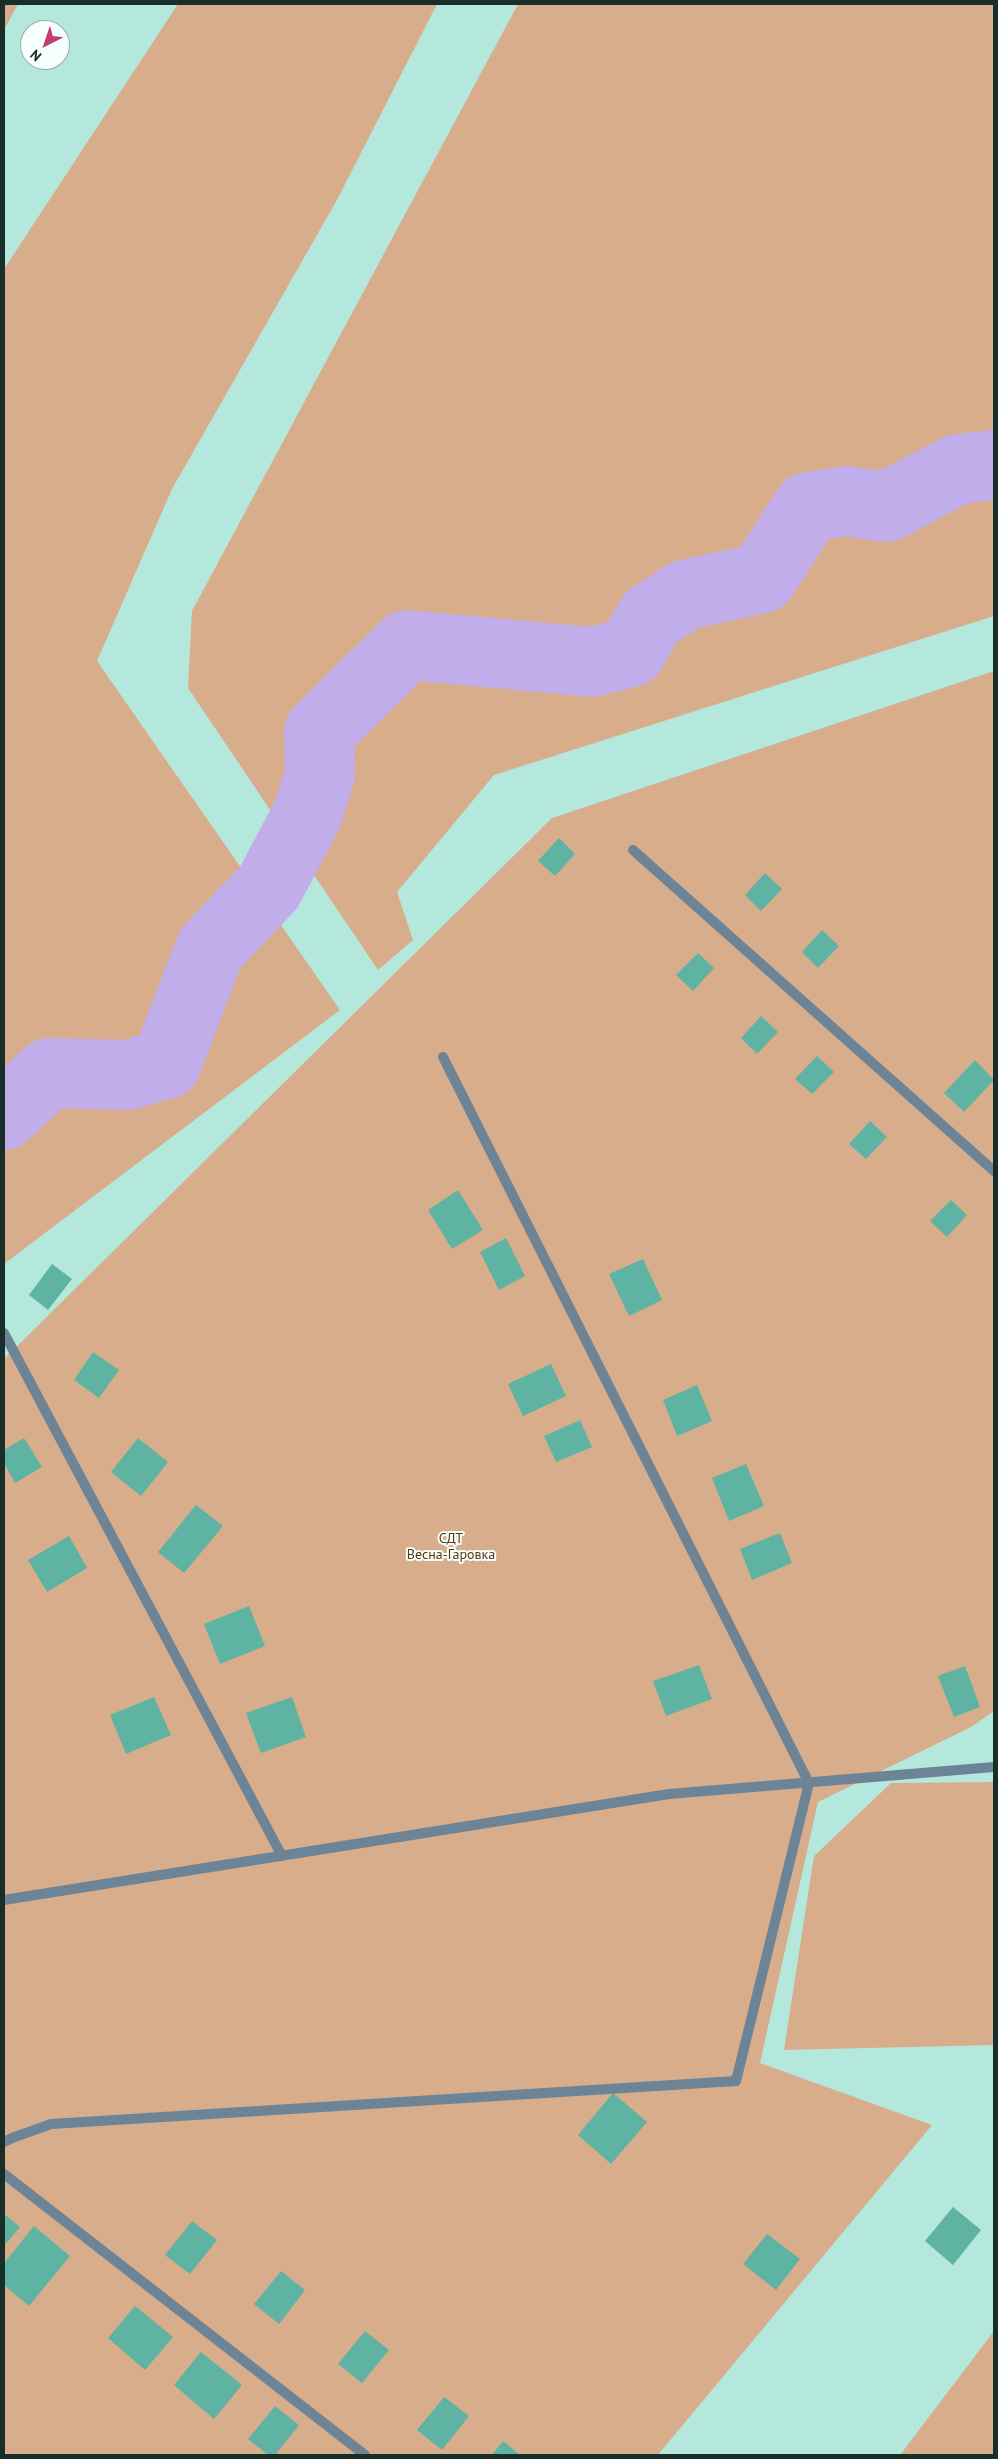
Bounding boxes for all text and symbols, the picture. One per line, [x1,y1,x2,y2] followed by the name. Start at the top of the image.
[20,20,70,70] north arrow
[26,46,45,65] text: N
[407,1531,495,1564] park label: СДТ Весна-Гаровка

